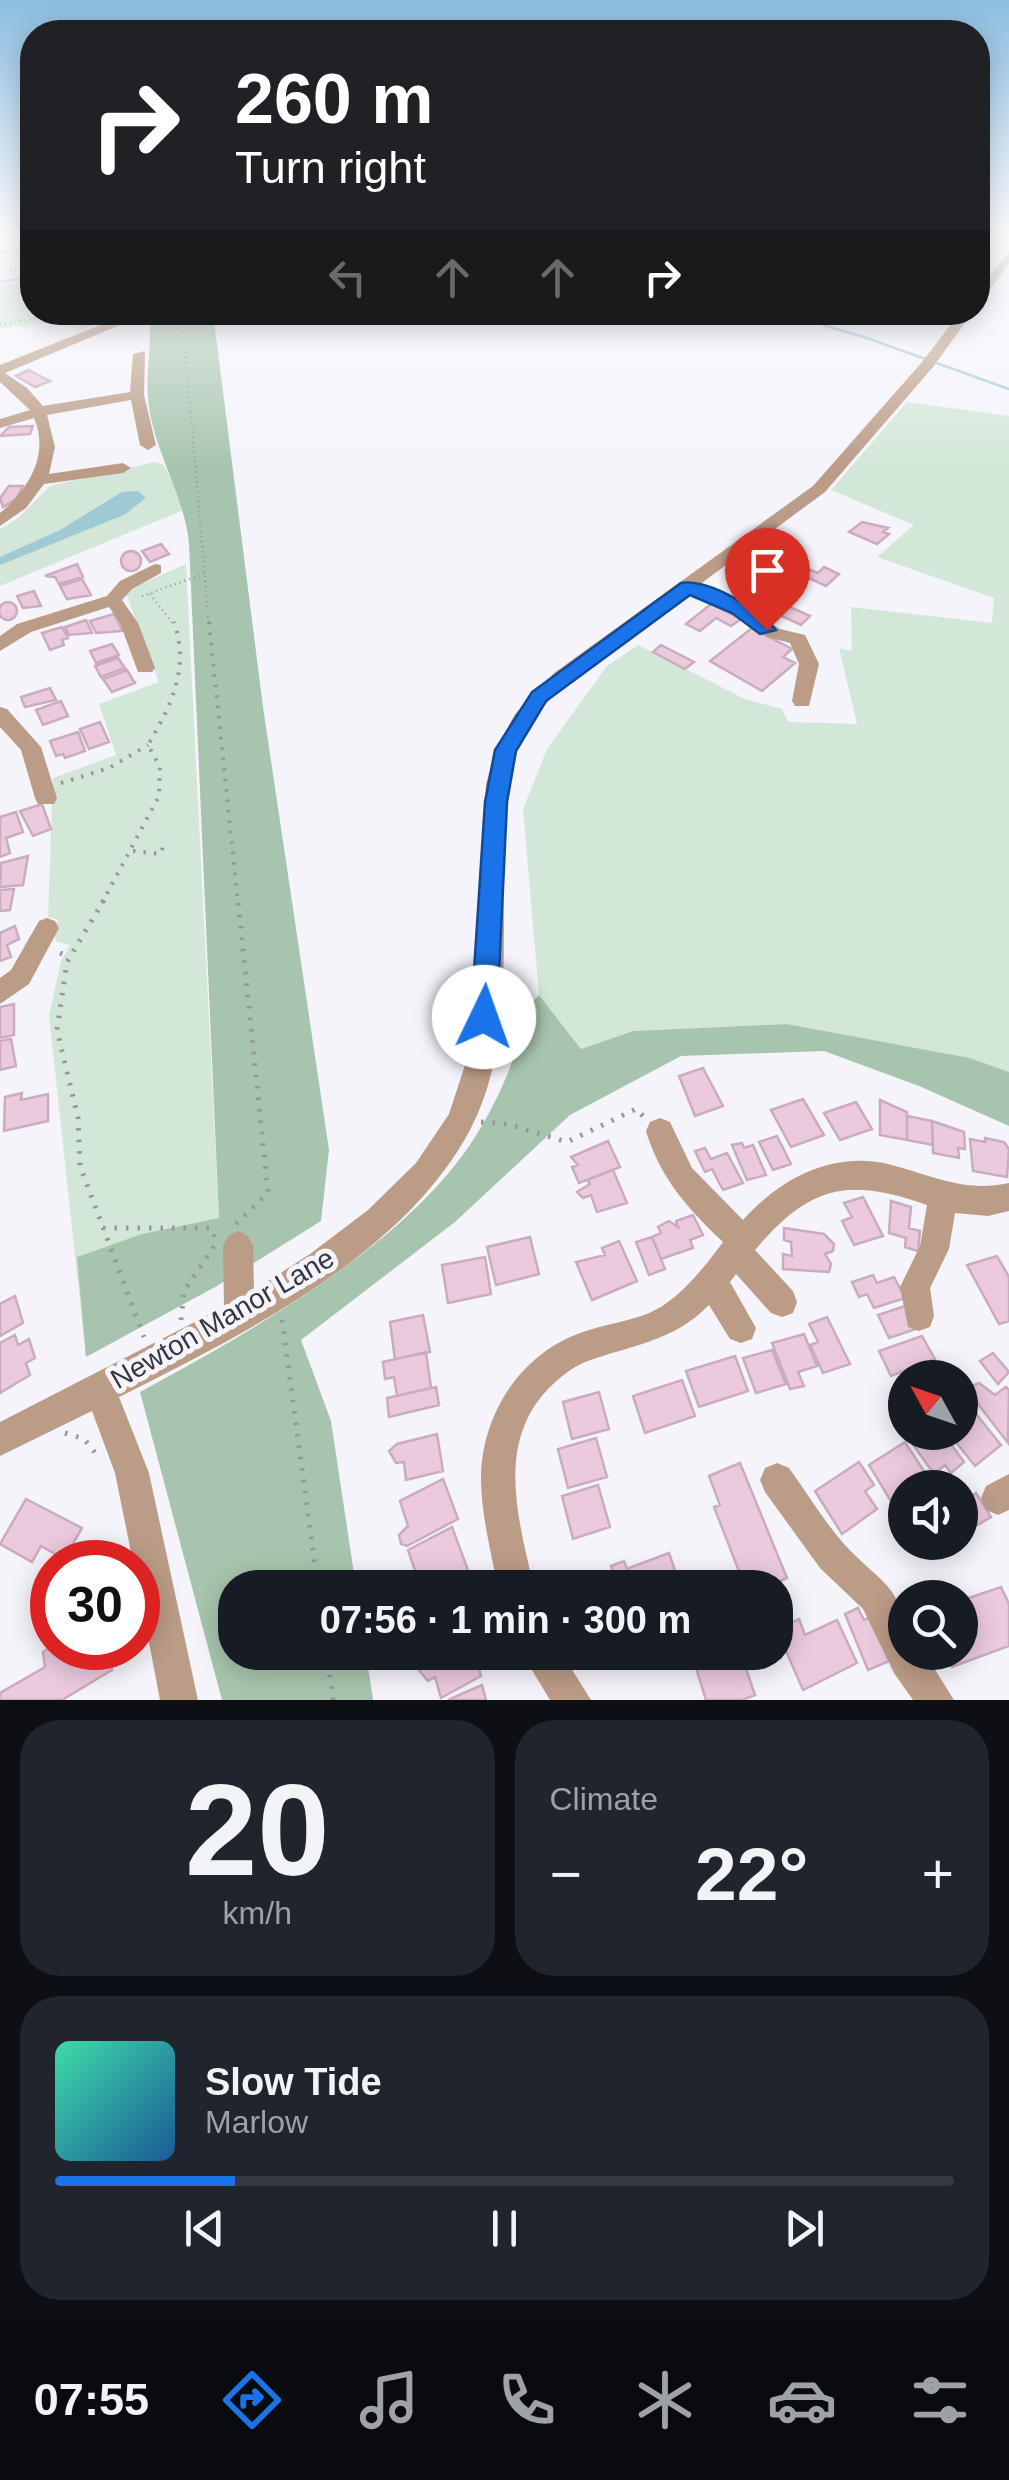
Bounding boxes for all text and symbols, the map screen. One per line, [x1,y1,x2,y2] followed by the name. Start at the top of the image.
[70,60,200,190] icon: right
[235,60,433,138] text: 260 m
[235,142,426,193] text: Turn right
[320,250,375,305] icon: left
[425,250,480,305] icon: ahead
[530,250,585,305] icon: ahead
[635,250,690,305] icon: right
[725,528,810,631] pin
[740,543,795,598] icon: arrive
[432,965,536,1069] position arrow
[105,1242,339,1395] street label: Newton Manor Lane
[888,1360,978,1450] north arrow
[888,1360,978,1670] map controls
[888,1470,978,1560] button: sound
[30,1540,160,1670] speed limit sign: 30
[888,1580,978,1670] button: search
[320,1599,691,1641] text: 07:56 · 1 min · 300 m
[185,1757,330,1903] text: 20
[550,1781,658,1817] text: Climate
[695,1832,808,1916] text: 22°
[550,1843,582,1905] text: −
[922,1843,954,1905] text: +
[223,1895,292,1931] text: km/h
[205,2061,382,2103] text: Slow Tide
[205,2104,308,2140] text: Marlow
[177,2201,232,2256] icon: previous
[477,2201,532,2256] icon: pause
[777,2201,832,2256] icon: next
[217,2365,287,2435] icon: directions
[354,2365,424,2435] icon: music
[492,2365,562,2435] icon: phone
[630,2365,700,2435] icon: climate
[767,2365,837,2435] icon: car
[905,2365,975,2435] icon: filters
[34,2374,149,2425] text: 07:55

